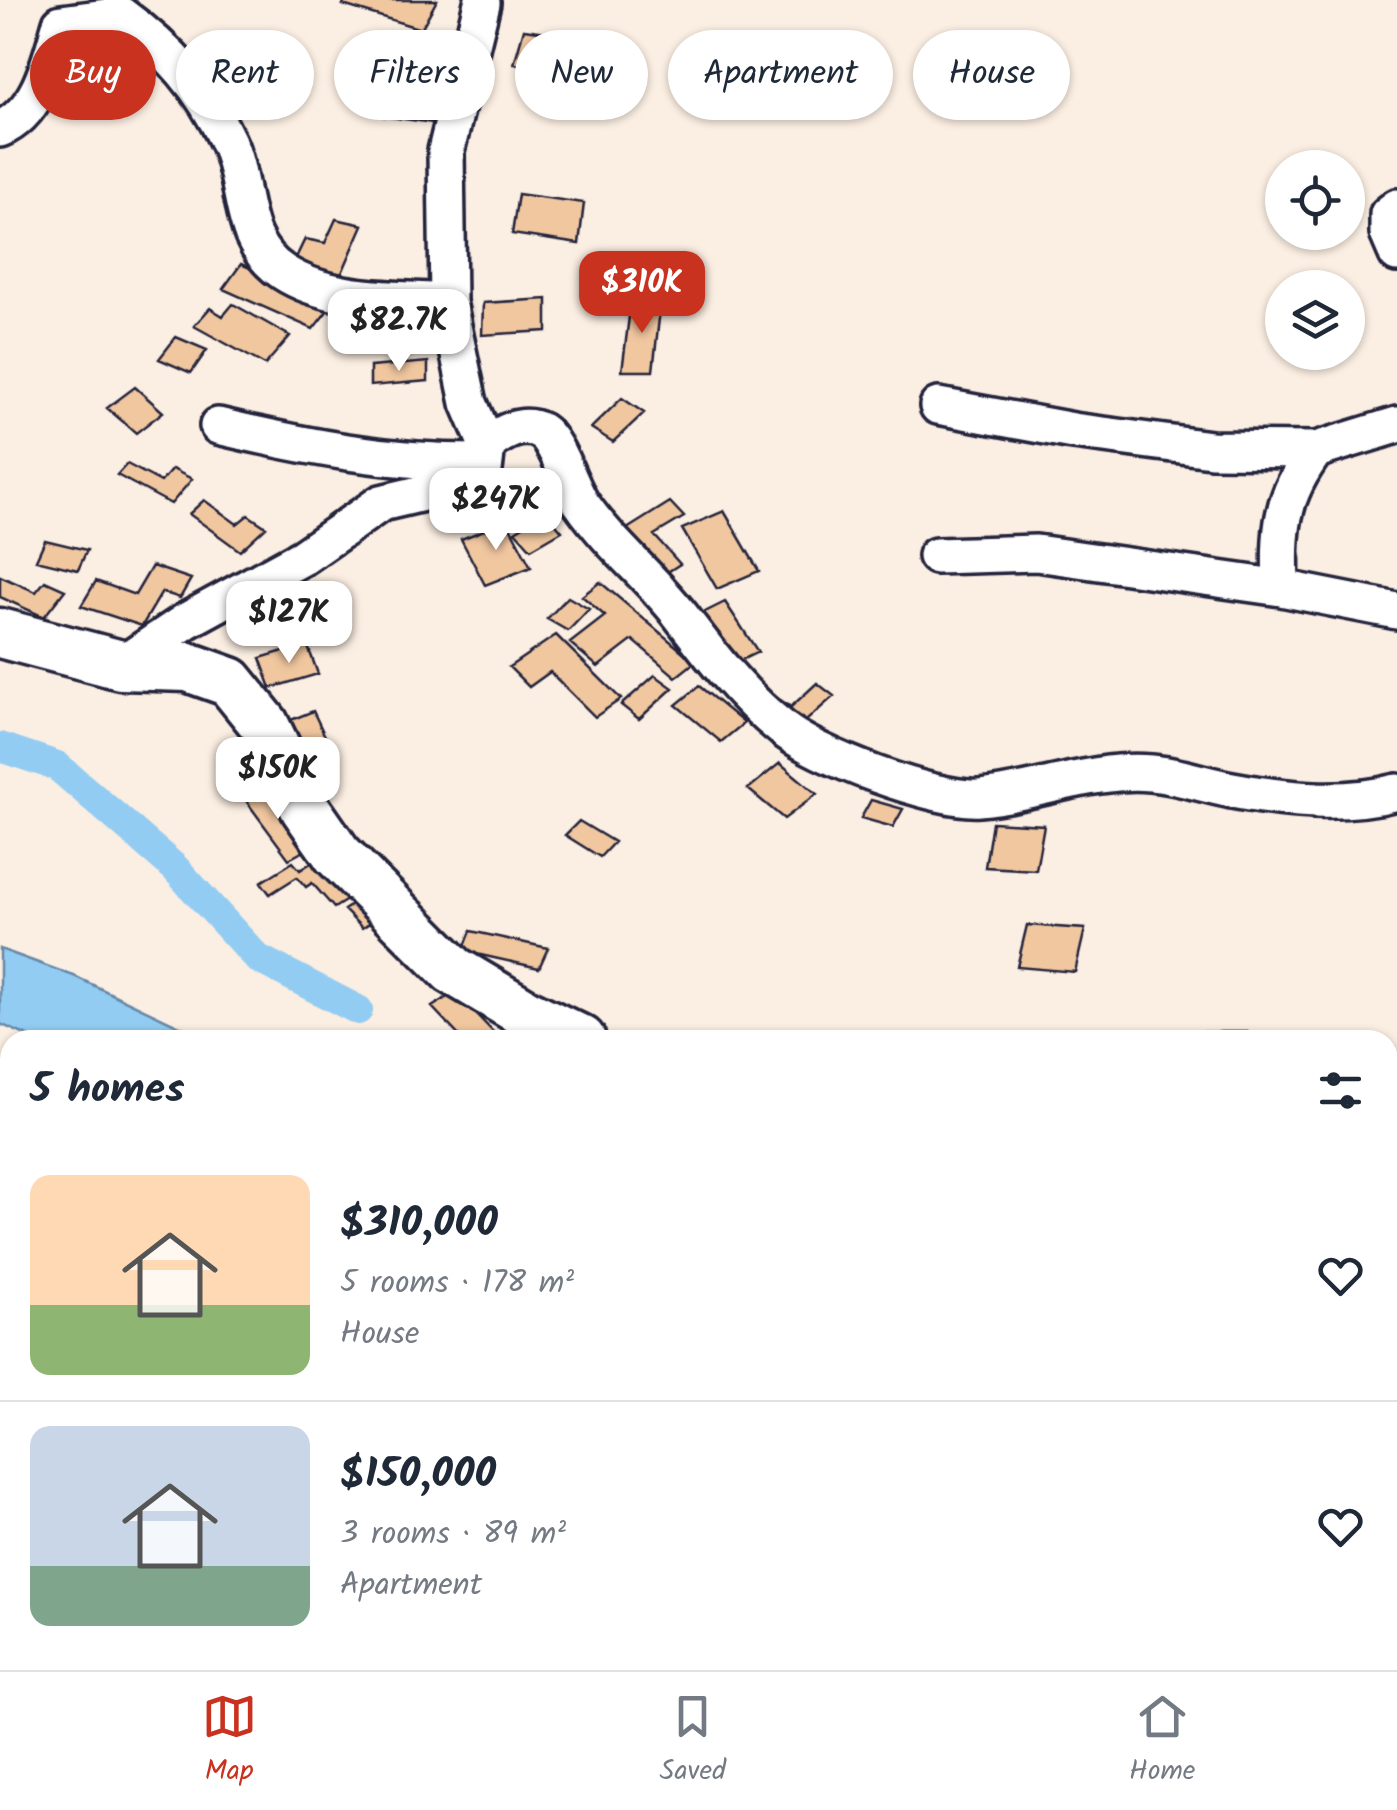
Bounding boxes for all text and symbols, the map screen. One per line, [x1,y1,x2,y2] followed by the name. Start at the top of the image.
[30,30,156,120] chip: Buy
[176,30,314,120] chip: Rent
[334,30,495,120] chip: Filters
[515,30,648,120] chip: New
[668,30,893,120] chip: Apartment
[913,30,1070,120] chip: House
[1265,150,1365,370] map controls
[1265,150,1365,250] button: locate
[572,251,712,336] pin: $310K
[601,258,683,309] text: $310K
[1265,270,1365,370] button: layers
[318,289,480,374] pin: $82.7K
[350,296,448,347] text: $82.7K
[426,468,566,553] pin: $247K
[451,475,541,526] text: $247K
[219,581,359,666] pin: $127K
[248,588,330,639] text: $127K
[208,737,348,822] pin: $150K
[238,744,318,795] text: $150K
[30,1057,185,1124] text: 5 homes
[1313,1063,1368,1118] icon: filters
[340,1191,498,1258] text: $310,000
[110,1215,230,1335] icon: home
[1313,1248,1368,1303] icon: heart
[340,1258,574,1309] text: 5 rooms · 178 m²
[340,1309,419,1360] text: House
[340,1442,496,1509] text: $150,000
[110,1466,230,1586] icon: home
[1313,1499,1368,1554] icon: heart
[340,1509,566,1560] text: 3 rooms · 89 m²
[340,1560,482,1611] text: Apartment
[202,1689,257,1794] tab: Map
[660,1689,726,1794] tab: Saved
[1129,1689,1195,1794] tab: Home

